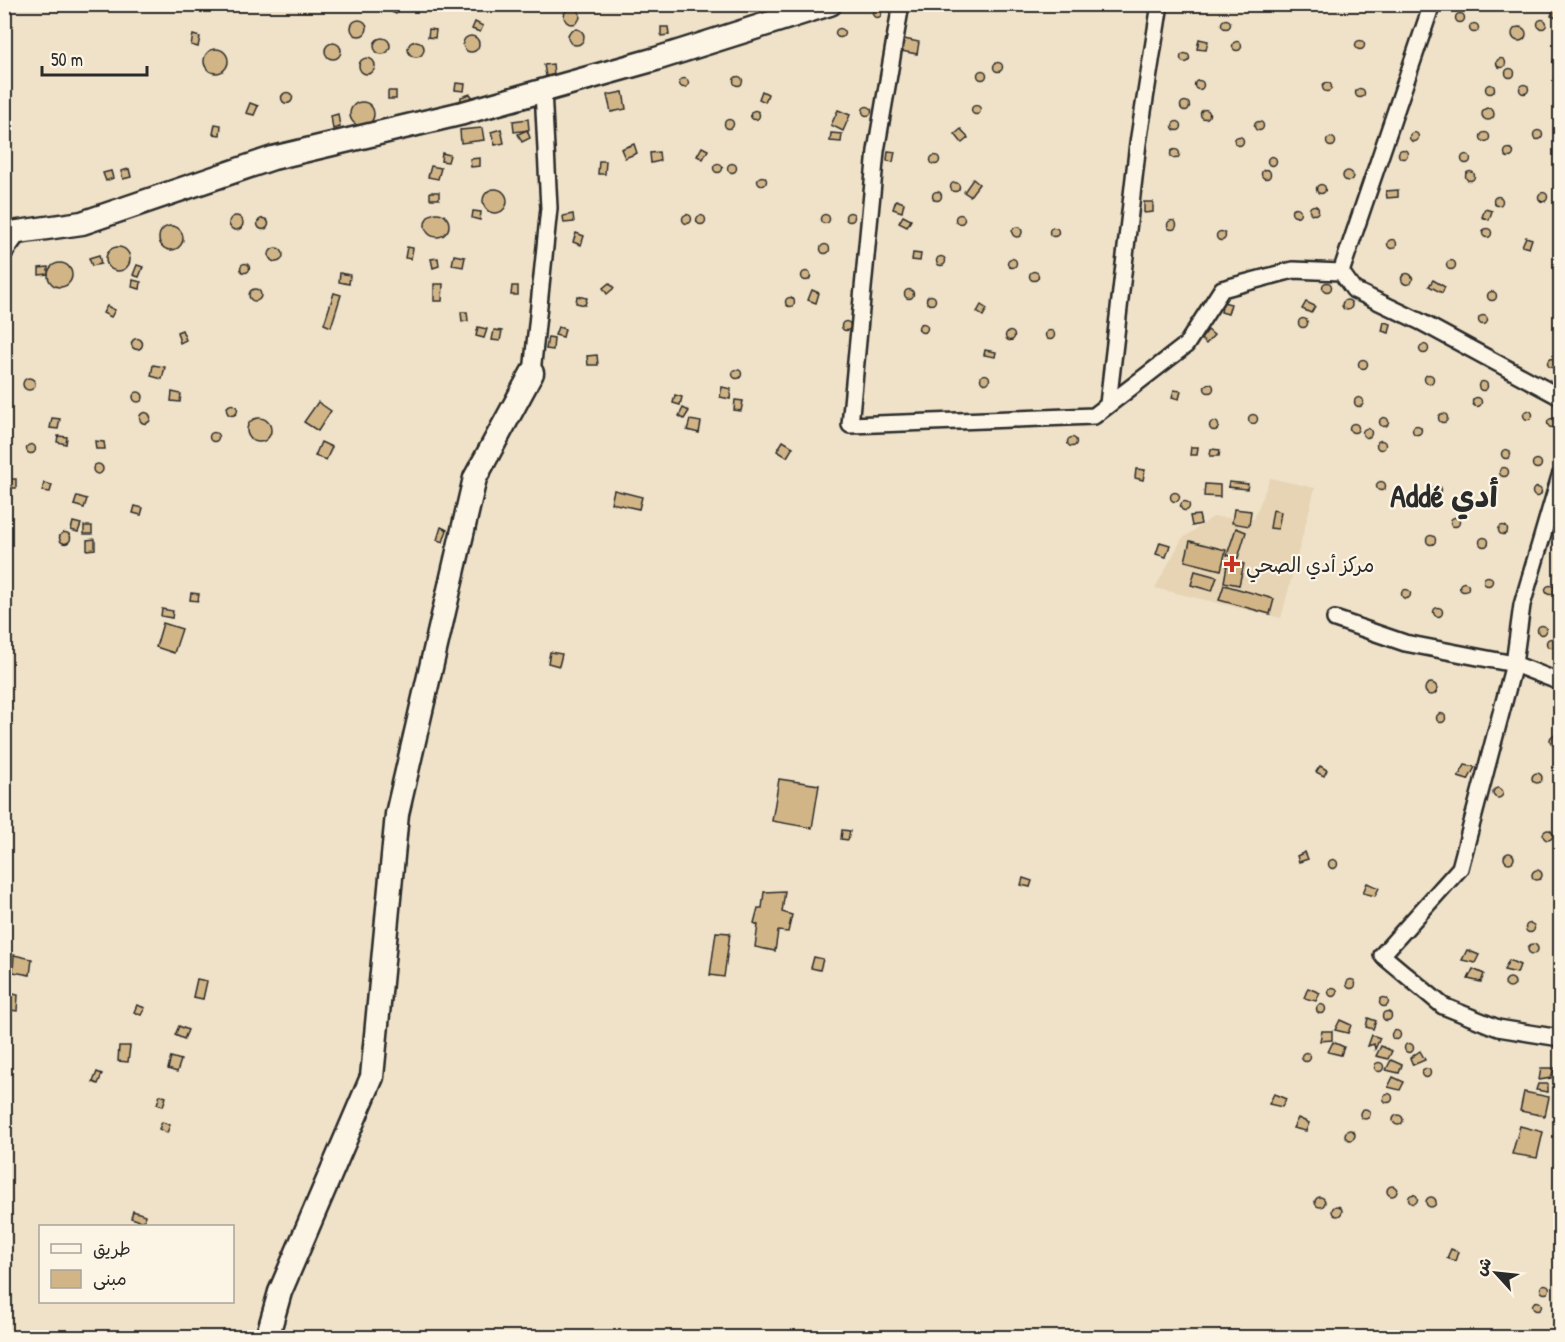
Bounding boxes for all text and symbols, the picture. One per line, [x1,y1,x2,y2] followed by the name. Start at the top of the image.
[42,39,147,77] scale bar
[51,47,83,72] text: 50 m
[1390,474,1499,520] district label: Addé أدي
[1246,551,1374,583] place label: مركز أدي الصحي
[1223,555,1241,573] marker: مركز أدي الصحي
[39,1225,234,1303] legend
[93,1236,131,1261] text: طريق
[1466,1243,1526,1303] north arrow
[1469,1253,1496,1279] text: ش
[93,1266,127,1291] text: مبنى

